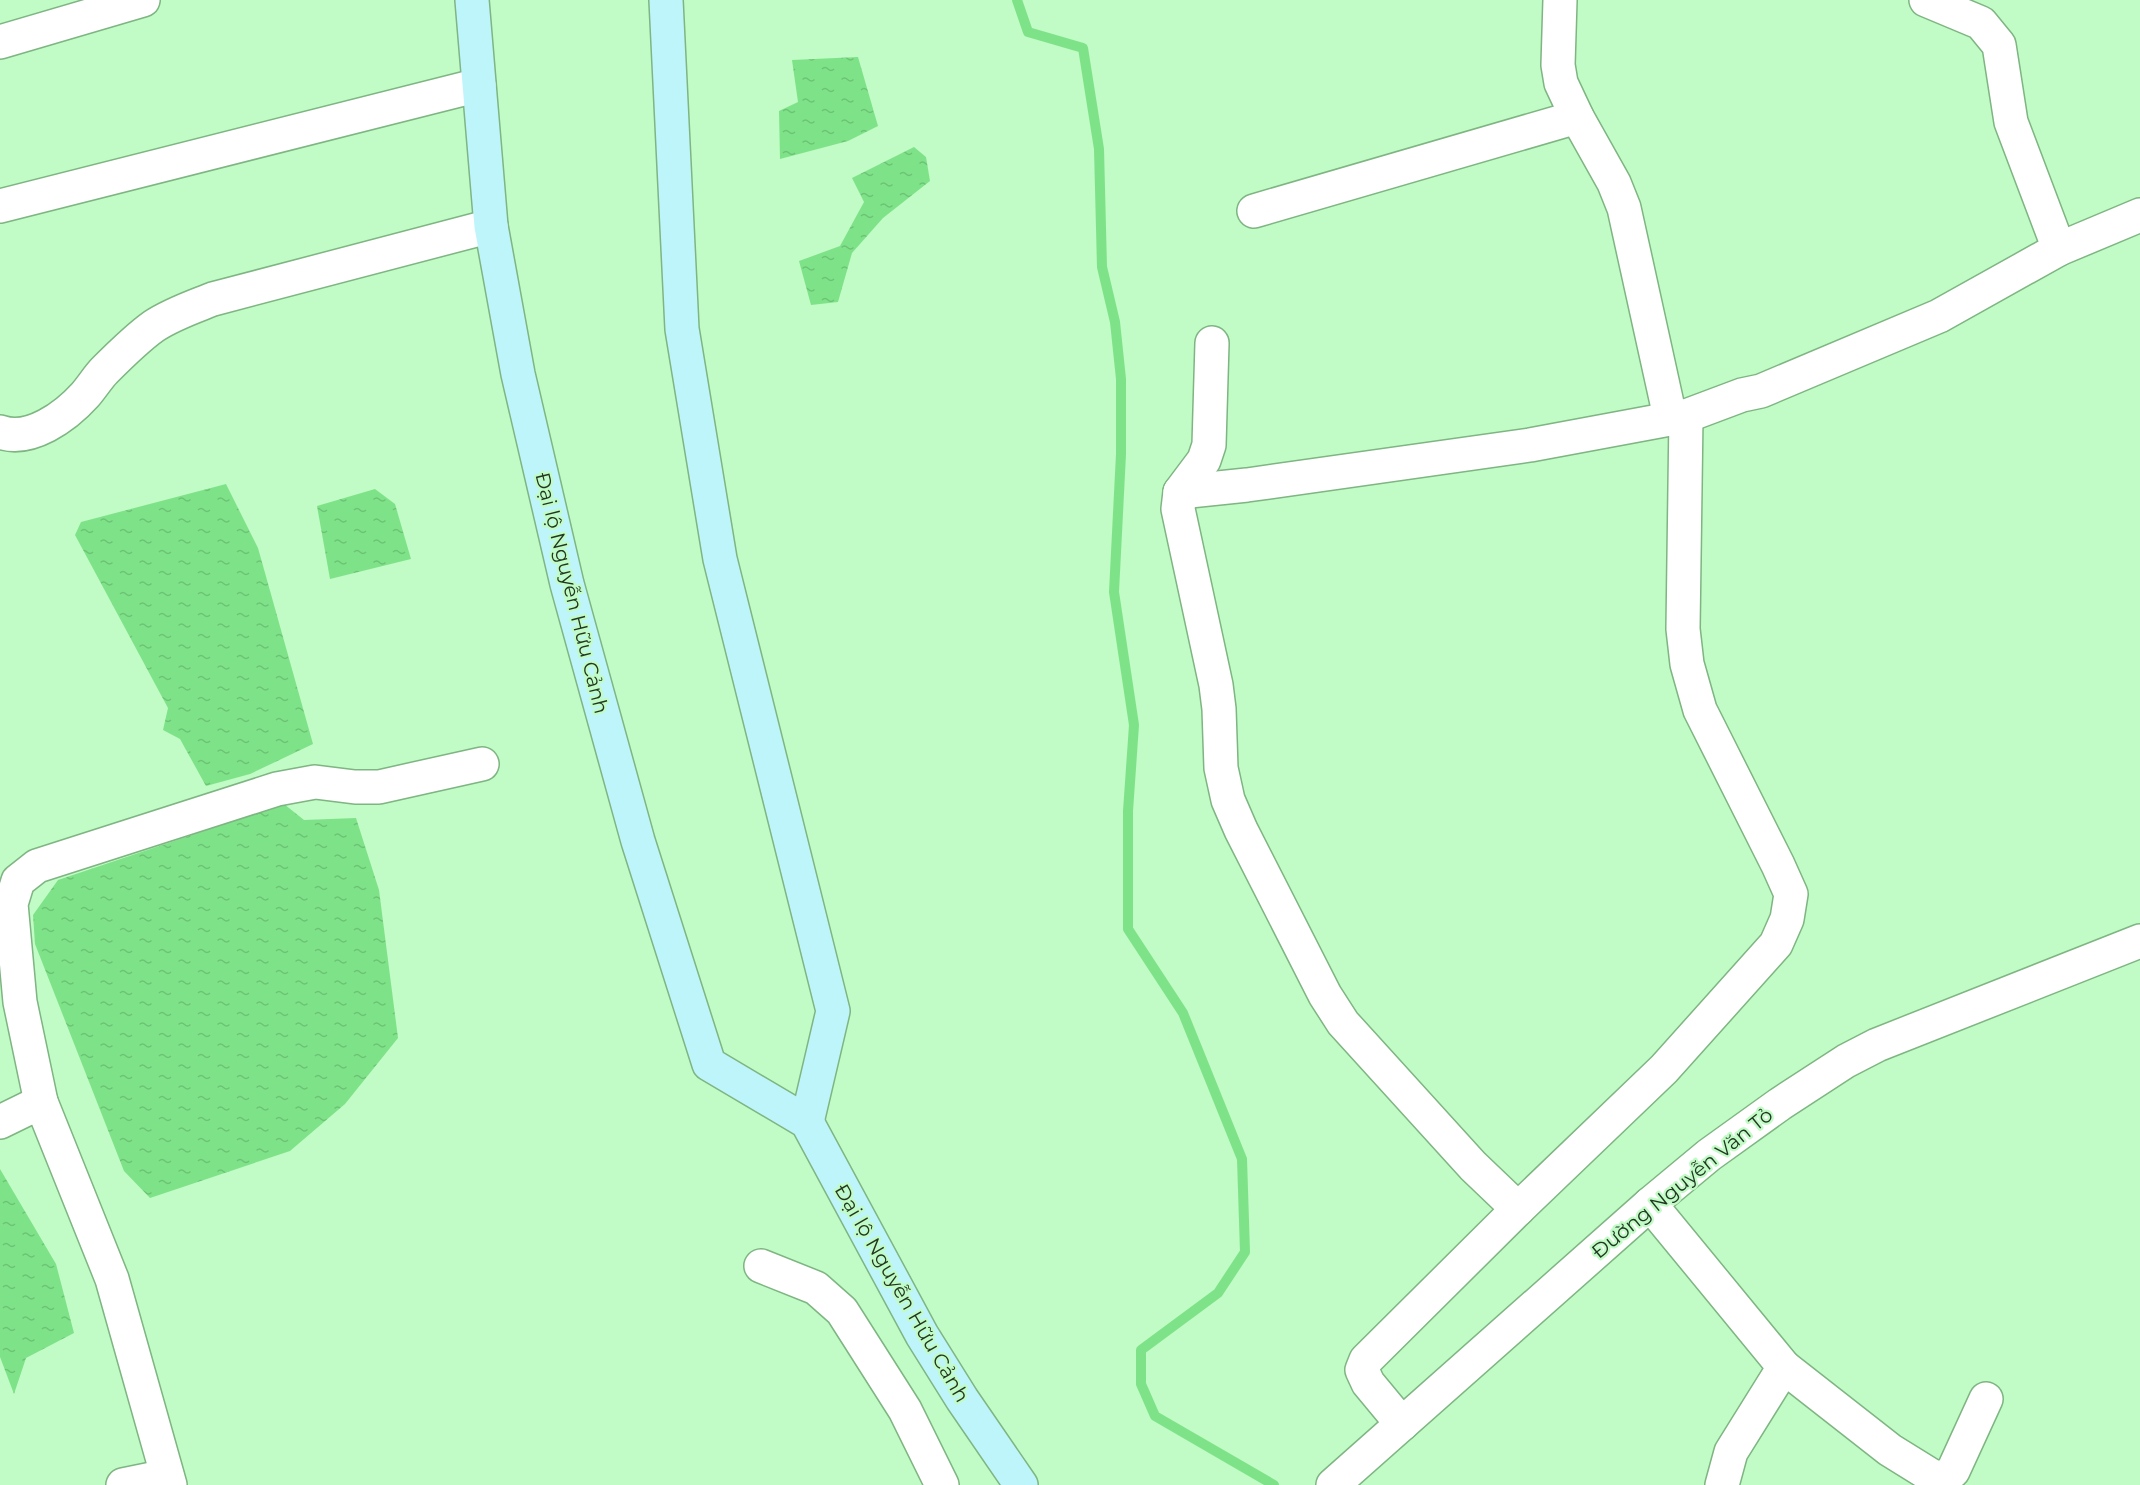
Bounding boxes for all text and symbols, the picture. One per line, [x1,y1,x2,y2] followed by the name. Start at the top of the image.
[530,470,614,716] street label: Đại lộ Nguyễn Hữu Cảnh
[1587,1103,1777,1263] street label: Đường Nguyễn Văn Tỏ
[830,1180,974,1406] street label: Đại lộ Nguyễn Hữu Cảnh

